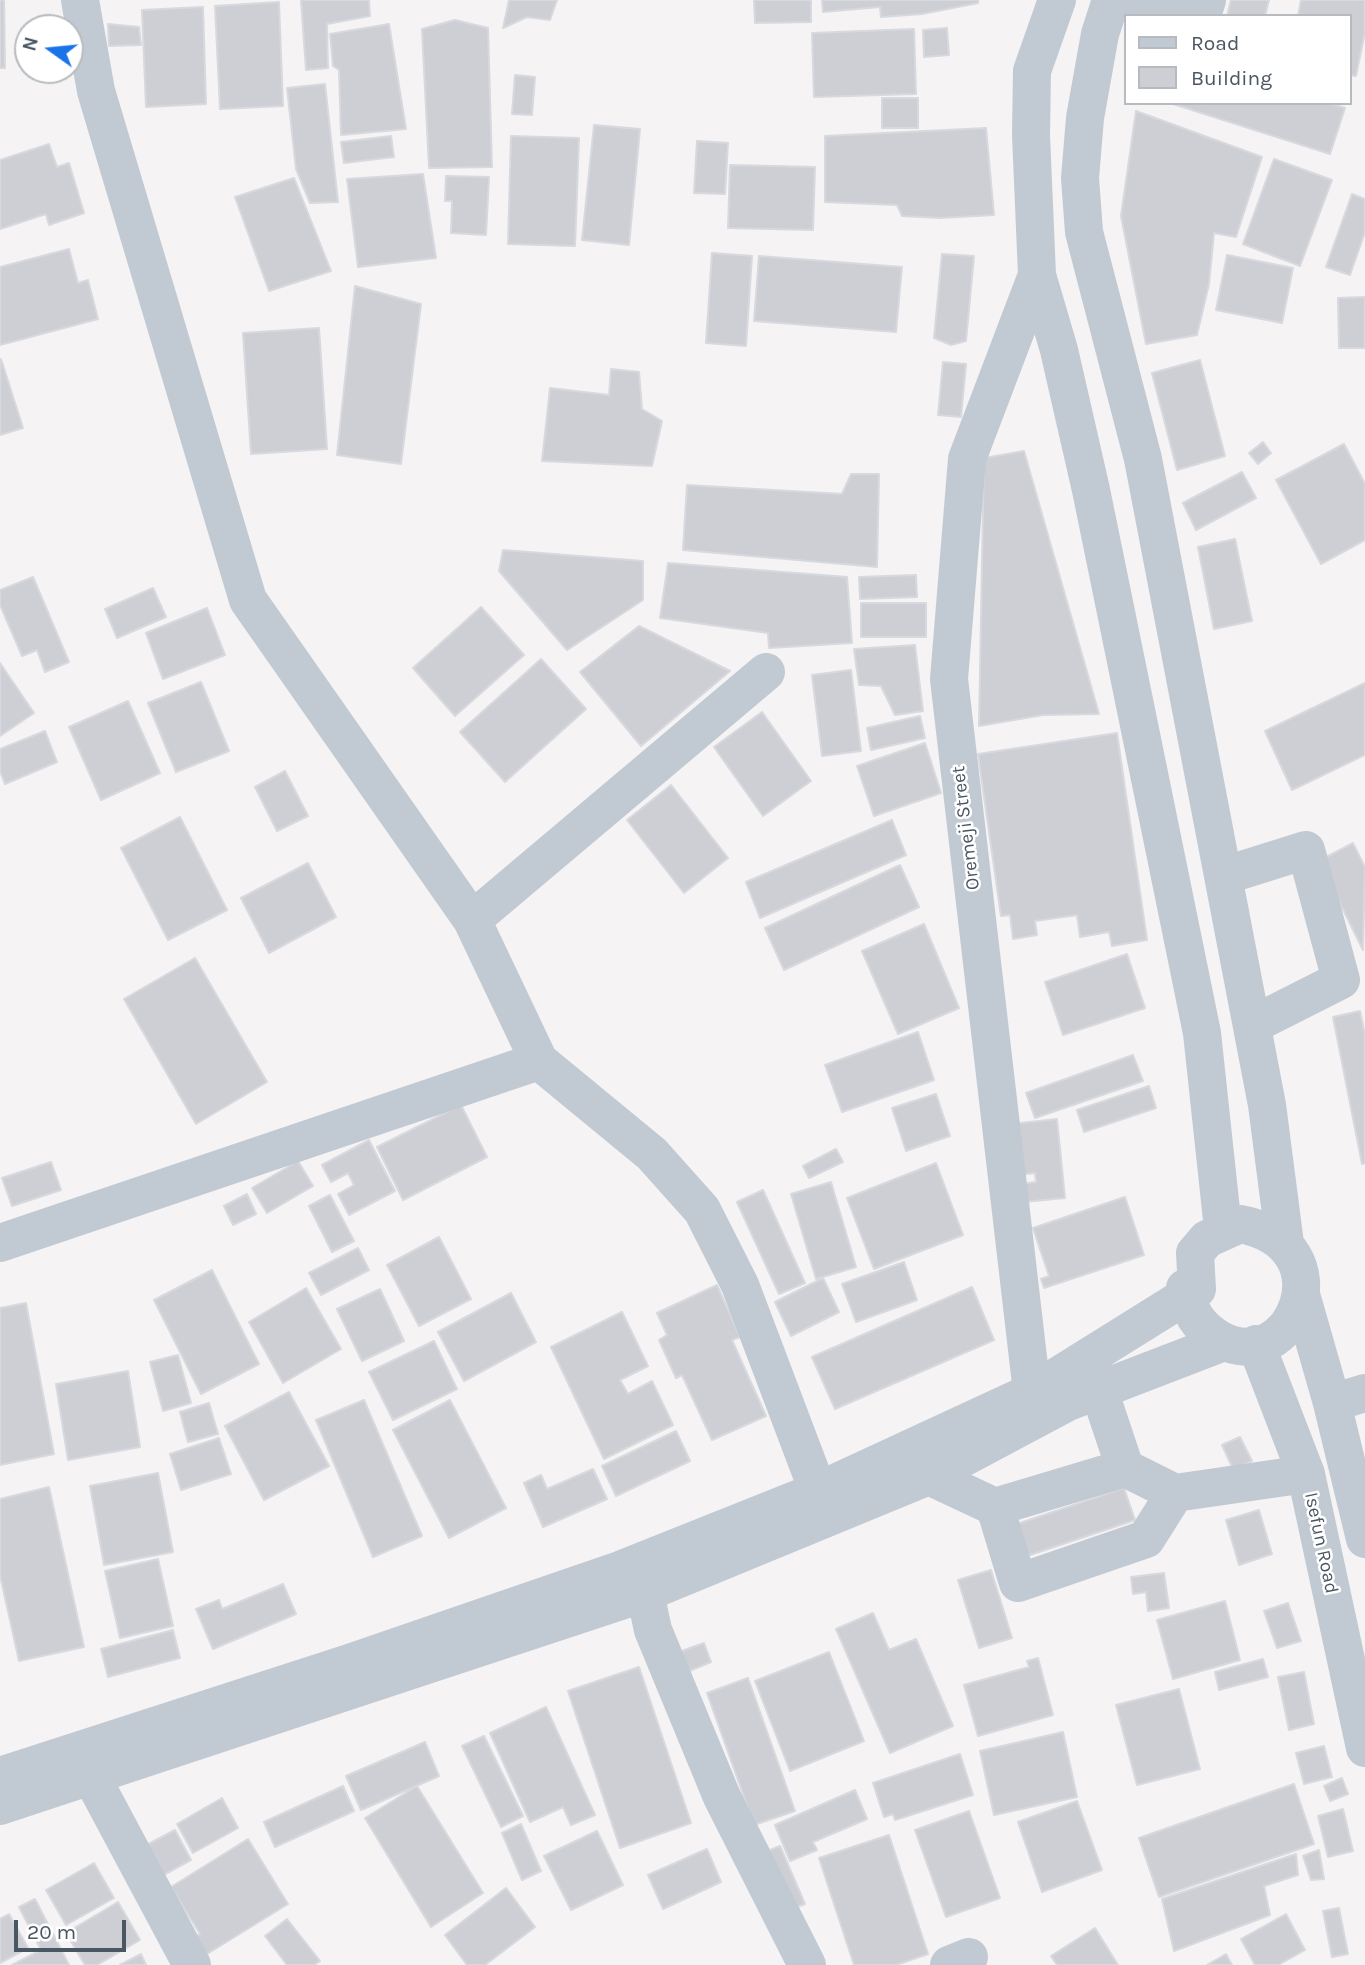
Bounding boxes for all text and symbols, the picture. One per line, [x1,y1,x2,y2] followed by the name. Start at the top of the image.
[14,14,84,84] north arrow
[1124,14,1351,105] legend
[1191,31,1239,55] text: Road
[18,35,43,54] text: N
[1191,66,1272,90] text: Building
[947,765,985,891] street label: Oremeji Street
[1299,1490,1343,1596] street label: Isefun Road
[18,1906,130,1950] scale bar
[27,1920,76,1944] text: 20 m

